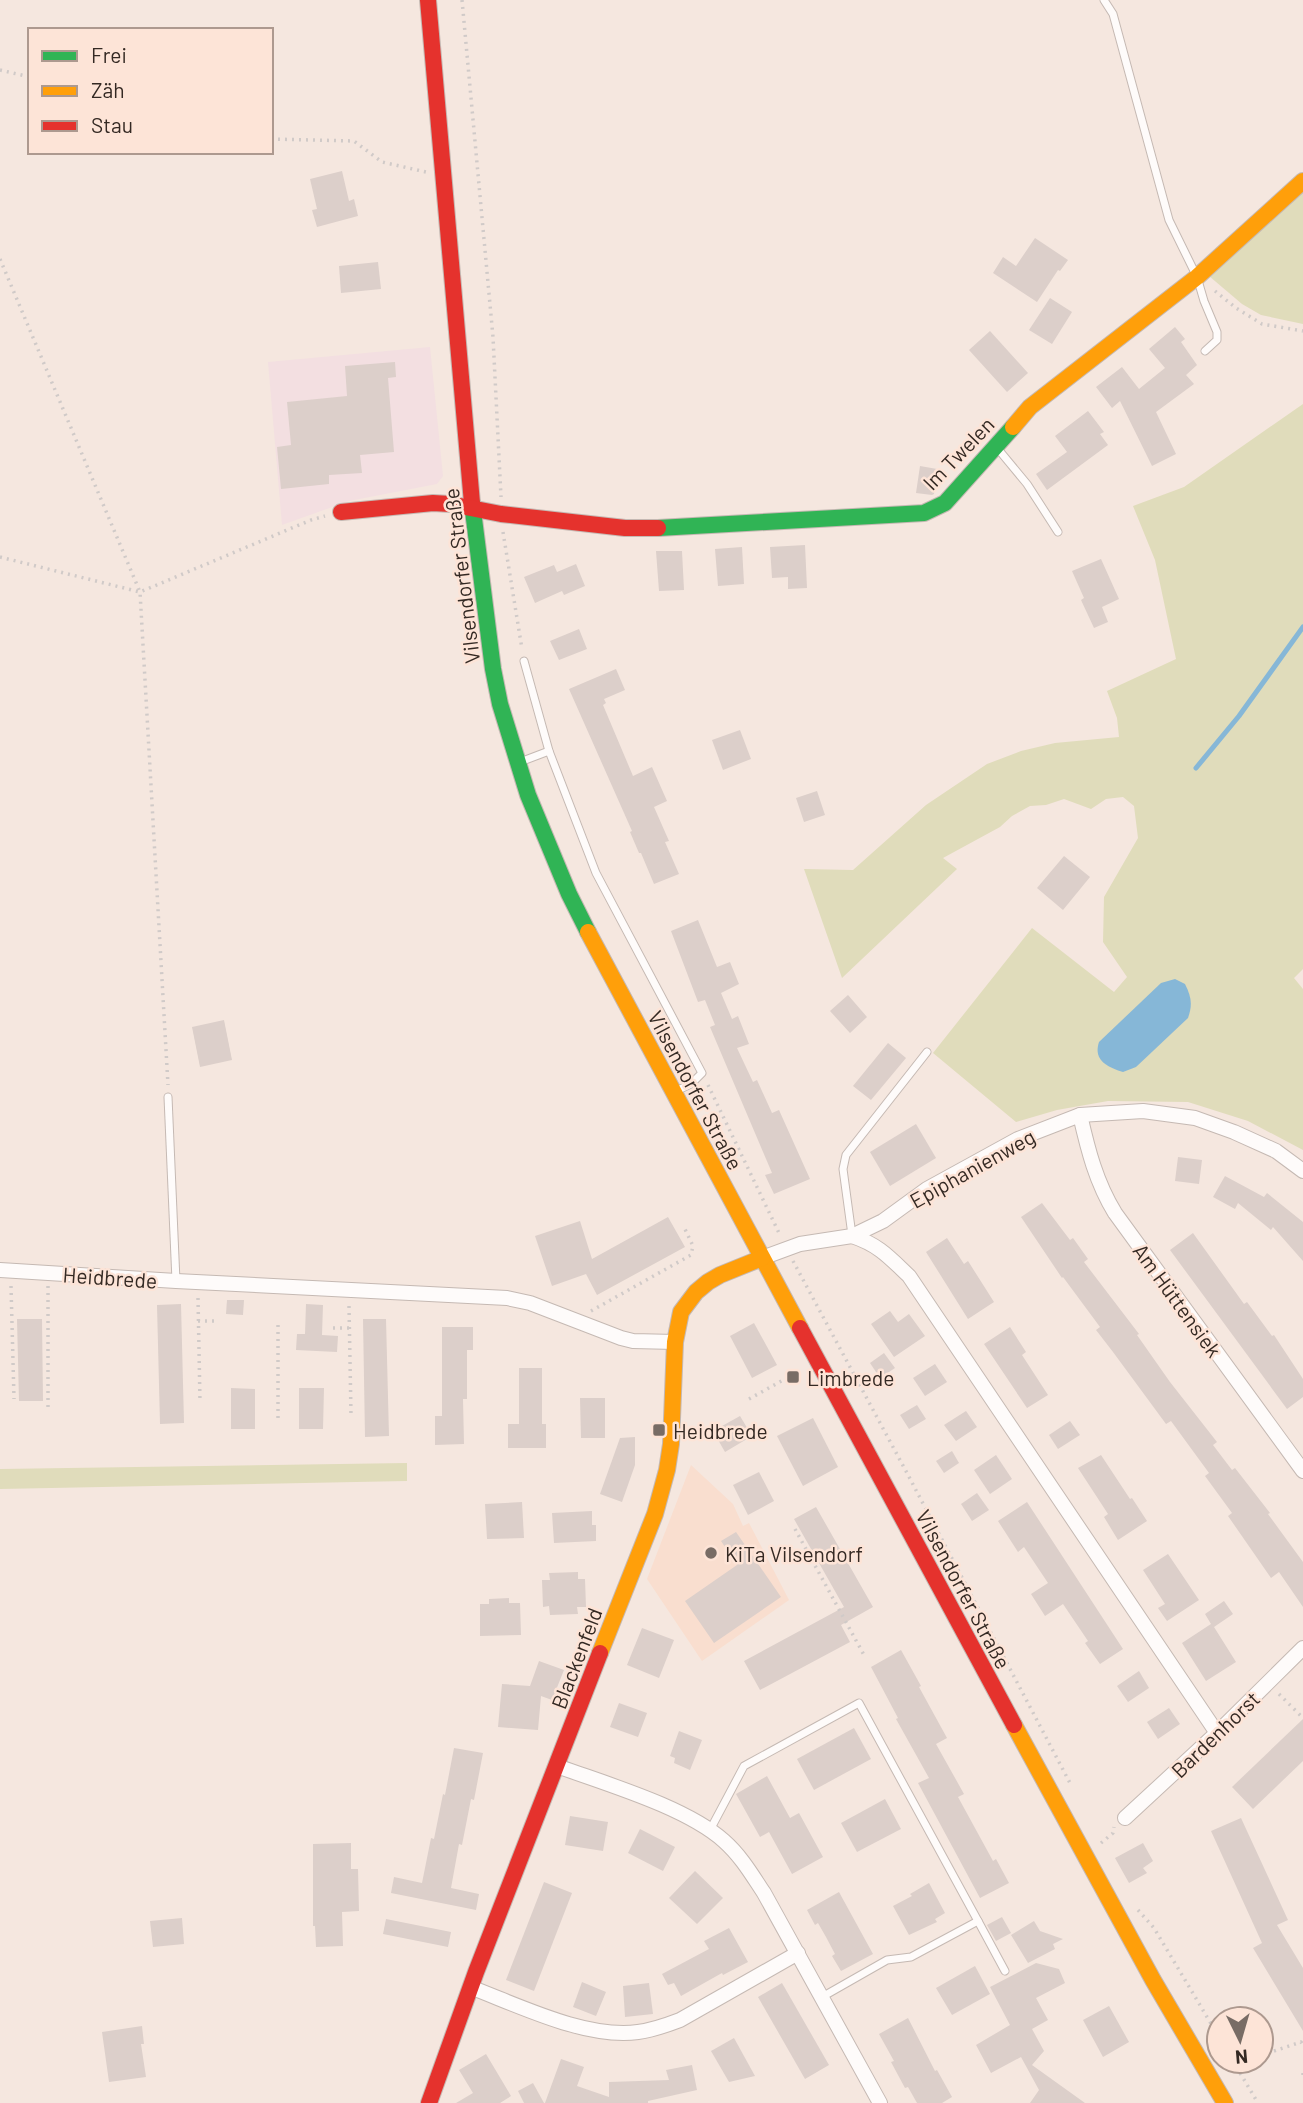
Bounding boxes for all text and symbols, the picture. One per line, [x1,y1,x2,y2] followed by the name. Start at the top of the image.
[28,28,273,154] legend
[91,42,127,67] text: Frei
[91,77,125,102] text: Zäh
[91,112,133,137] text: Stau
[917,411,999,495] street label: Im Twelen
[438,487,484,665] street label: Vilsendorfer Straße
[644,1006,748,1174] street label: Vilsendorfer Straße
[905,1123,1039,1213] street label: Epiphanienweg
[1128,1238,1228,1362] street label: Am Hüttensiek
[62,1261,158,1293] street label: Heidbrede
[807,1365,895,1390] place label: Limbrede
[785,1369,801,1385] marker: Limbrede
[673,1418,768,1443] place label: Heidbrede
[651,1422,667,1438] marker: Heidbrede
[912,1505,1016,1673] street label: Vilsendorfer Straße
[725,1541,863,1566] place label: KiTa Vilsendorf
[703,1545,719,1561] marker: KiTa Vilsendorf
[545,1604,607,1712] street label: Blackenfeld
[1166,1686,1264,1782] street label: Bardenhorst
[1205,2005,1275,2075] north arrow
[1234,2045,1249,2069] text: N

